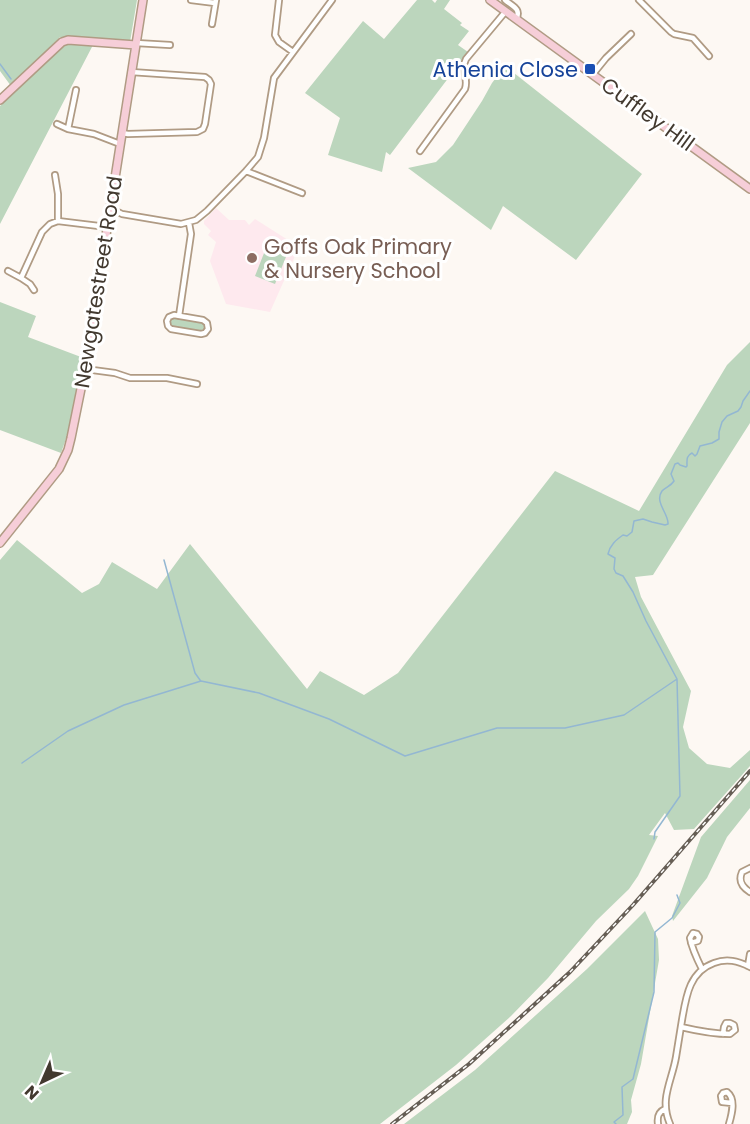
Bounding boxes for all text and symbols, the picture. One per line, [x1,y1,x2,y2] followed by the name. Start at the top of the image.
[433,55,578,84] place label: Athenia Close
[583,62,597,76] marker: Athenia Close
[595,70,701,158] street label: Cuffley Hill
[67,174,129,390] street label: Newgatestreet Road
[264,232,452,285] place label: Goffs Oak Primary & Nursery School
[245,251,259,265] marker: Goffs Oak Primary & Nursery School
[12,1052,72,1112] north arrow
[20,1080,44,1105] text: N

